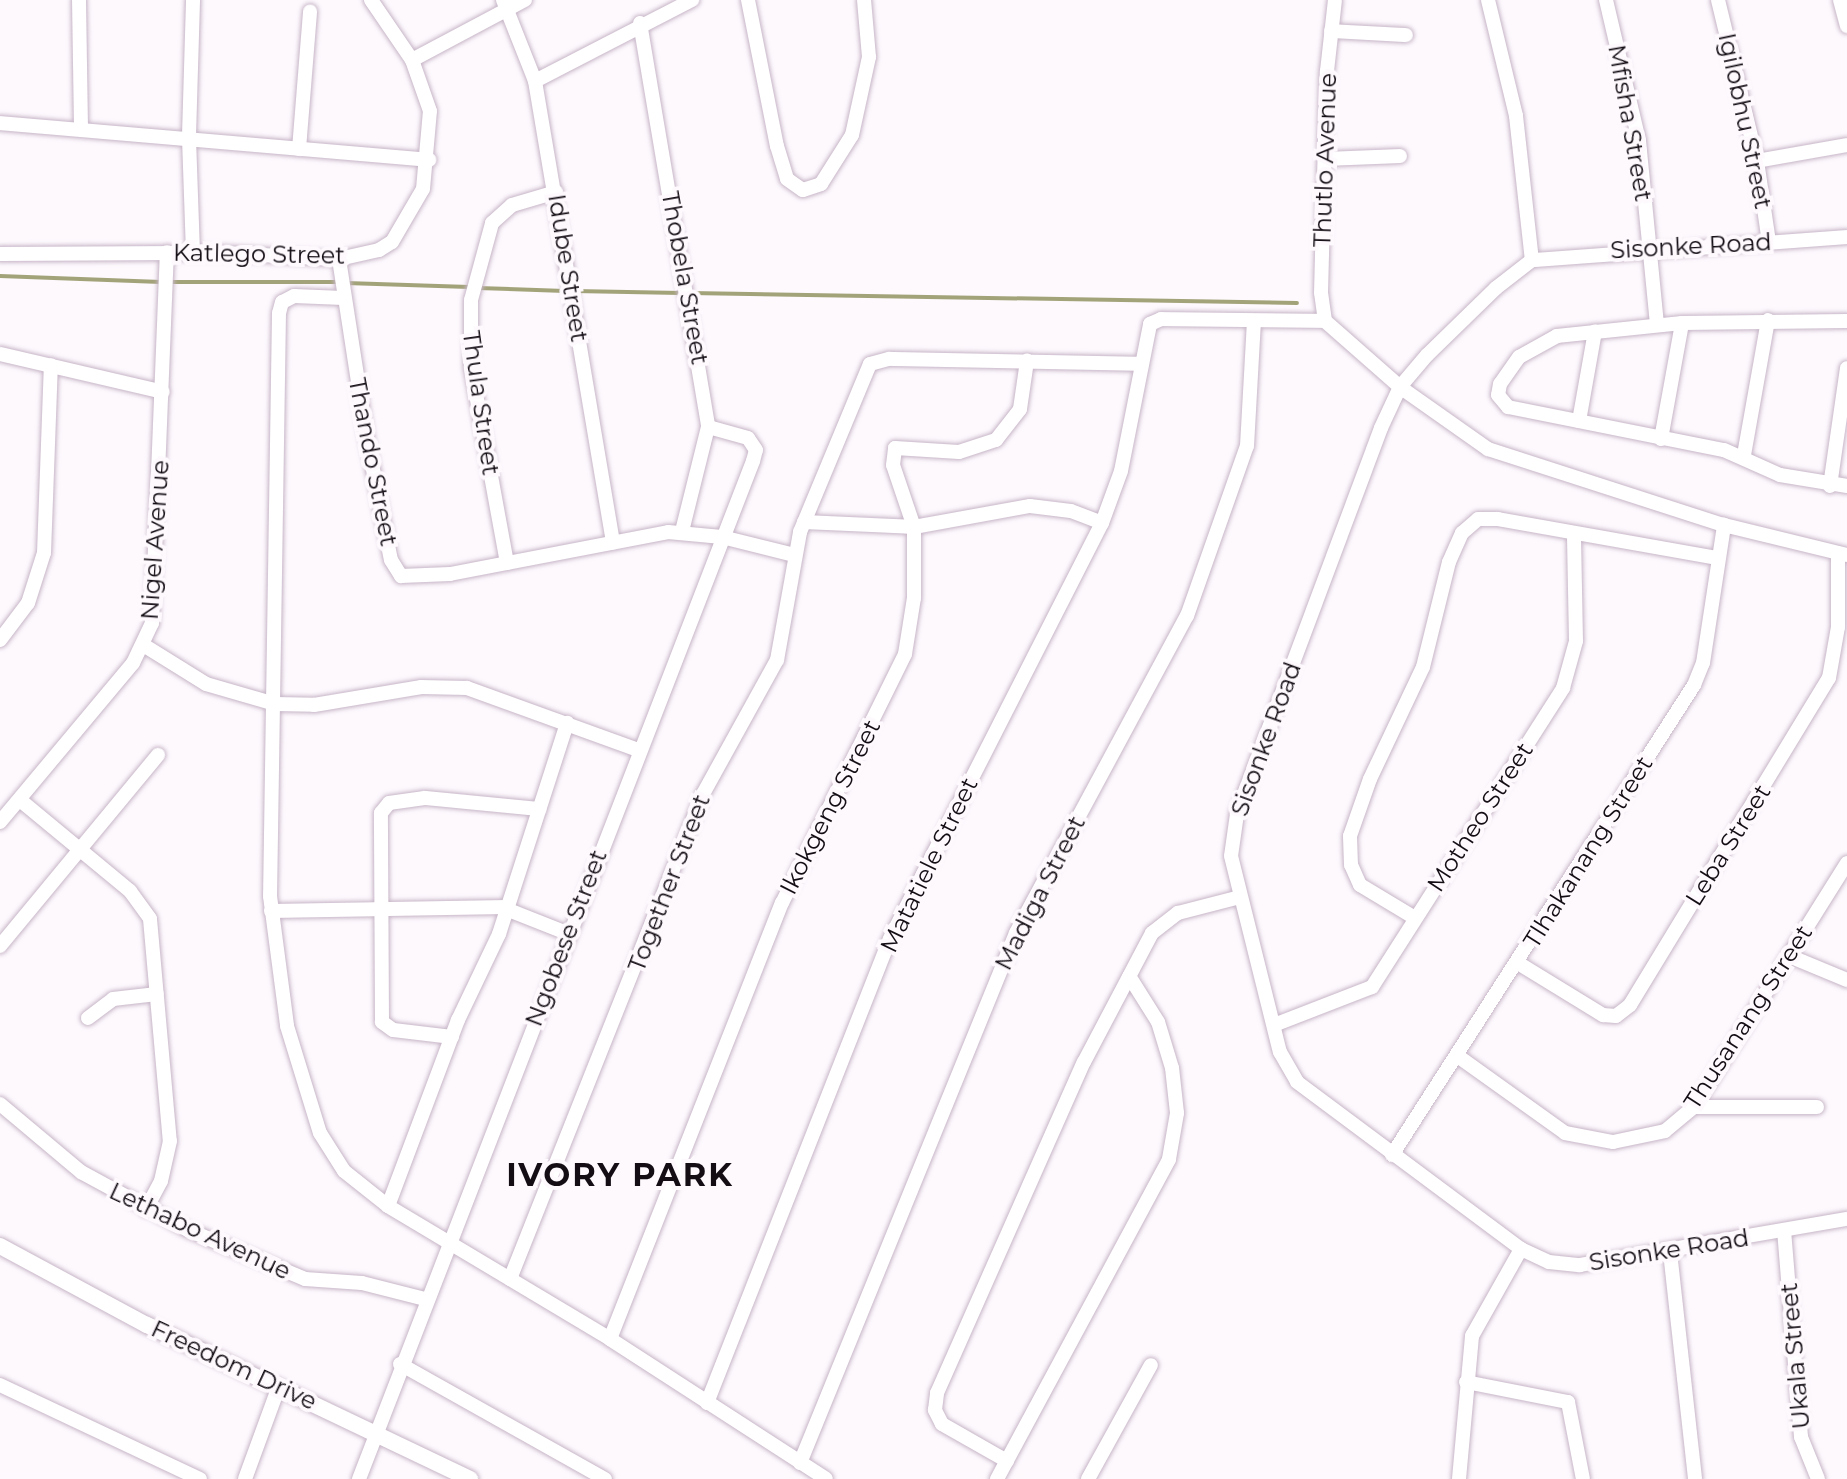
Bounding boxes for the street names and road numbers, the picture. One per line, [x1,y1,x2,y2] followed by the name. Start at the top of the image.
[1712,30,1778,212] street label: Igilobhu Street
[1602,42,1658,204] street label: Mfisha Street
[1308,72,1342,248] street label: Thutlo Avenue
[656,189,714,367] street label: Thobela Street
[542,192,594,344] street label: Idube Street
[1610,227,1772,265] street label: Sisonke Road
[173,238,345,270] street label: Katlego Street
[457,329,505,477] street label: Thula Street
[343,376,403,548] street label: Thando Street
[135,459,175,621] street label: Nigel Avenue
[1225,658,1307,820] street label: Sisonke Road
[773,715,887,899] street label: Ikokgeng Street
[1421,737,1539,897] street label: Motheo Street
[1517,751,1659,953] street label: Tlhakanang Street
[874,773,984,957] street label: Matatiele Street
[1679,779,1777,911] street label: Leba Street
[622,790,716,976] street label: Together Street
[989,811,1091,975] street label: Madiga Street
[519,846,613,1030] street label: Ngobese Street
[1678,919,1818,1115] street label: Thusanang Street
[105,1176,295,1286] street label: Lethabo Avenue
[1587,1223,1751,1277] street label: Sisonke Road
[1774,1282,1816,1430] street label: Ukala Street
[147,1314,321,1416] street label: Freedom Drive

